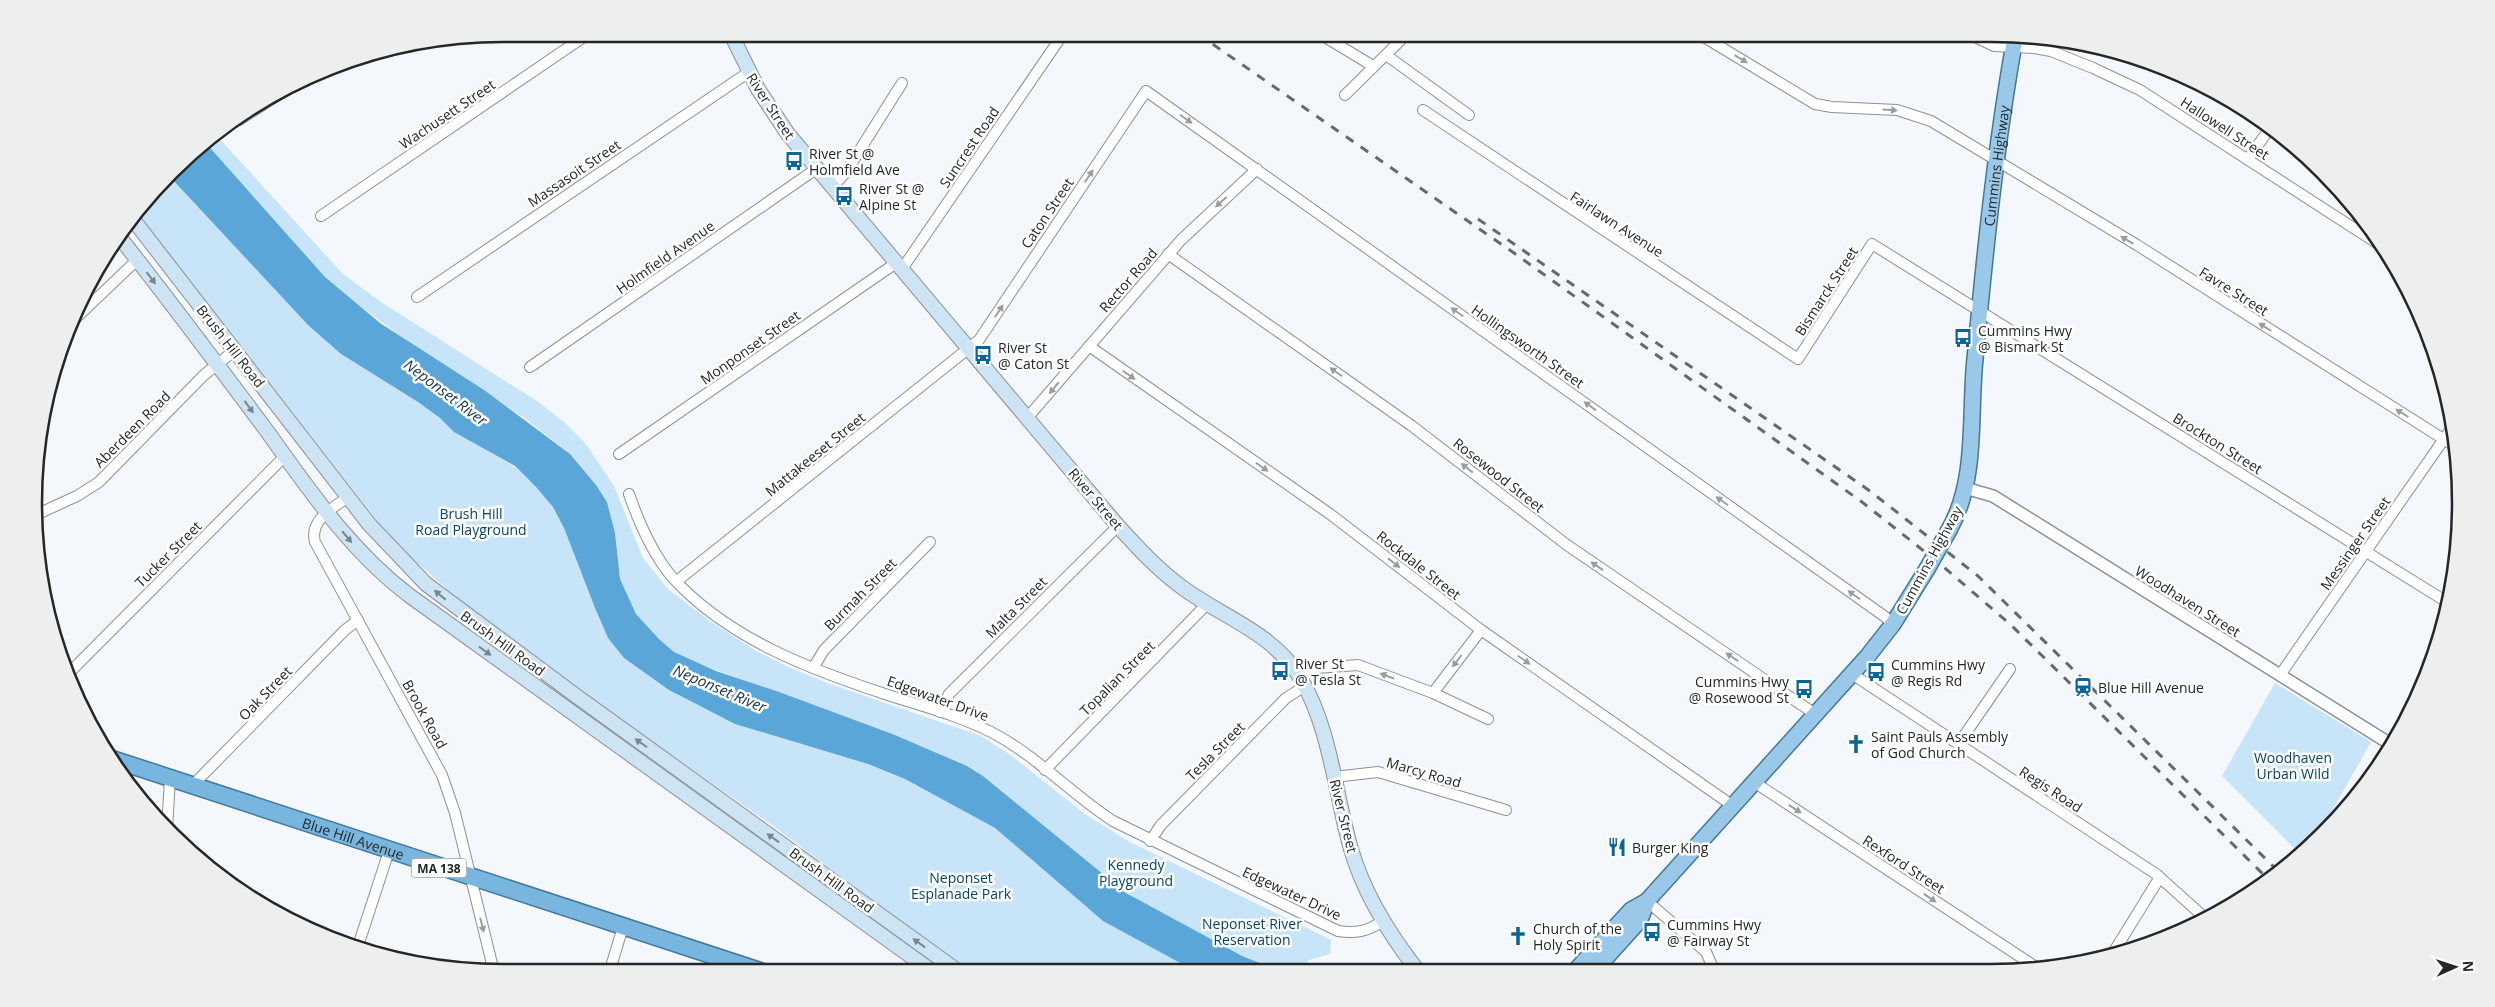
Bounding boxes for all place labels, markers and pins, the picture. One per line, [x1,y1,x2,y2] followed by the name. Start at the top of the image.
[809,144,900,179] place label: River St @ Holmfield Ave
[783,150,805,172] bus stop icon: River St @ Holmfield Ave
[859,179,924,214] place label: River St @ Alpine St
[833,185,855,207] bus stop icon: River St @ Alpine St
[1978,321,2073,356] place label: Cummins Hwy @ Bismark St
[1952,327,1974,349] bus stop icon: Cummins Hwy @ Bismark St
[998,338,1069,373] place label: River St @ Caton St
[972,344,994,366] bus stop icon: River St @ Caton St
[1295,654,1361,689] place label: River St @ Tesla St
[1891,655,1986,690] place label: Cummins Hwy @ Regis Rd
[1269,660,1291,682] bus stop icon: River St @ Tesla St
[1865,661,1887,683] bus stop icon: Cummins Hwy @ Regis Rd
[1689,672,1790,707] place label: Cummins Hwy @ Rosewood St
[2072,676,2094,698] station icon: Blue Hill Avenue
[1793,678,1815,700] bus stop icon: Cummins Hwy @ Rosewood St
[2098,678,2204,697] place label: Blue Hill Avenue
[1871,727,2009,762] place label: Saint Pauls Assembly of God Church
[1845,733,1867,755] church icon: Saint Pauls Assembly of God Church
[1606,836,1628,858] restaurant icon: Burger King
[1632,838,1709,857] place label: Burger King
[1667,915,1762,950] place label: Cummins Hwy @ Fairway St
[1533,919,1622,954] place label: Church of the Holy Spirit
[1641,921,1663,943] bus stop icon: Cummins Hwy @ Fairway St
[1507,925,1529,947] church icon: Church of the Holy Spirit

